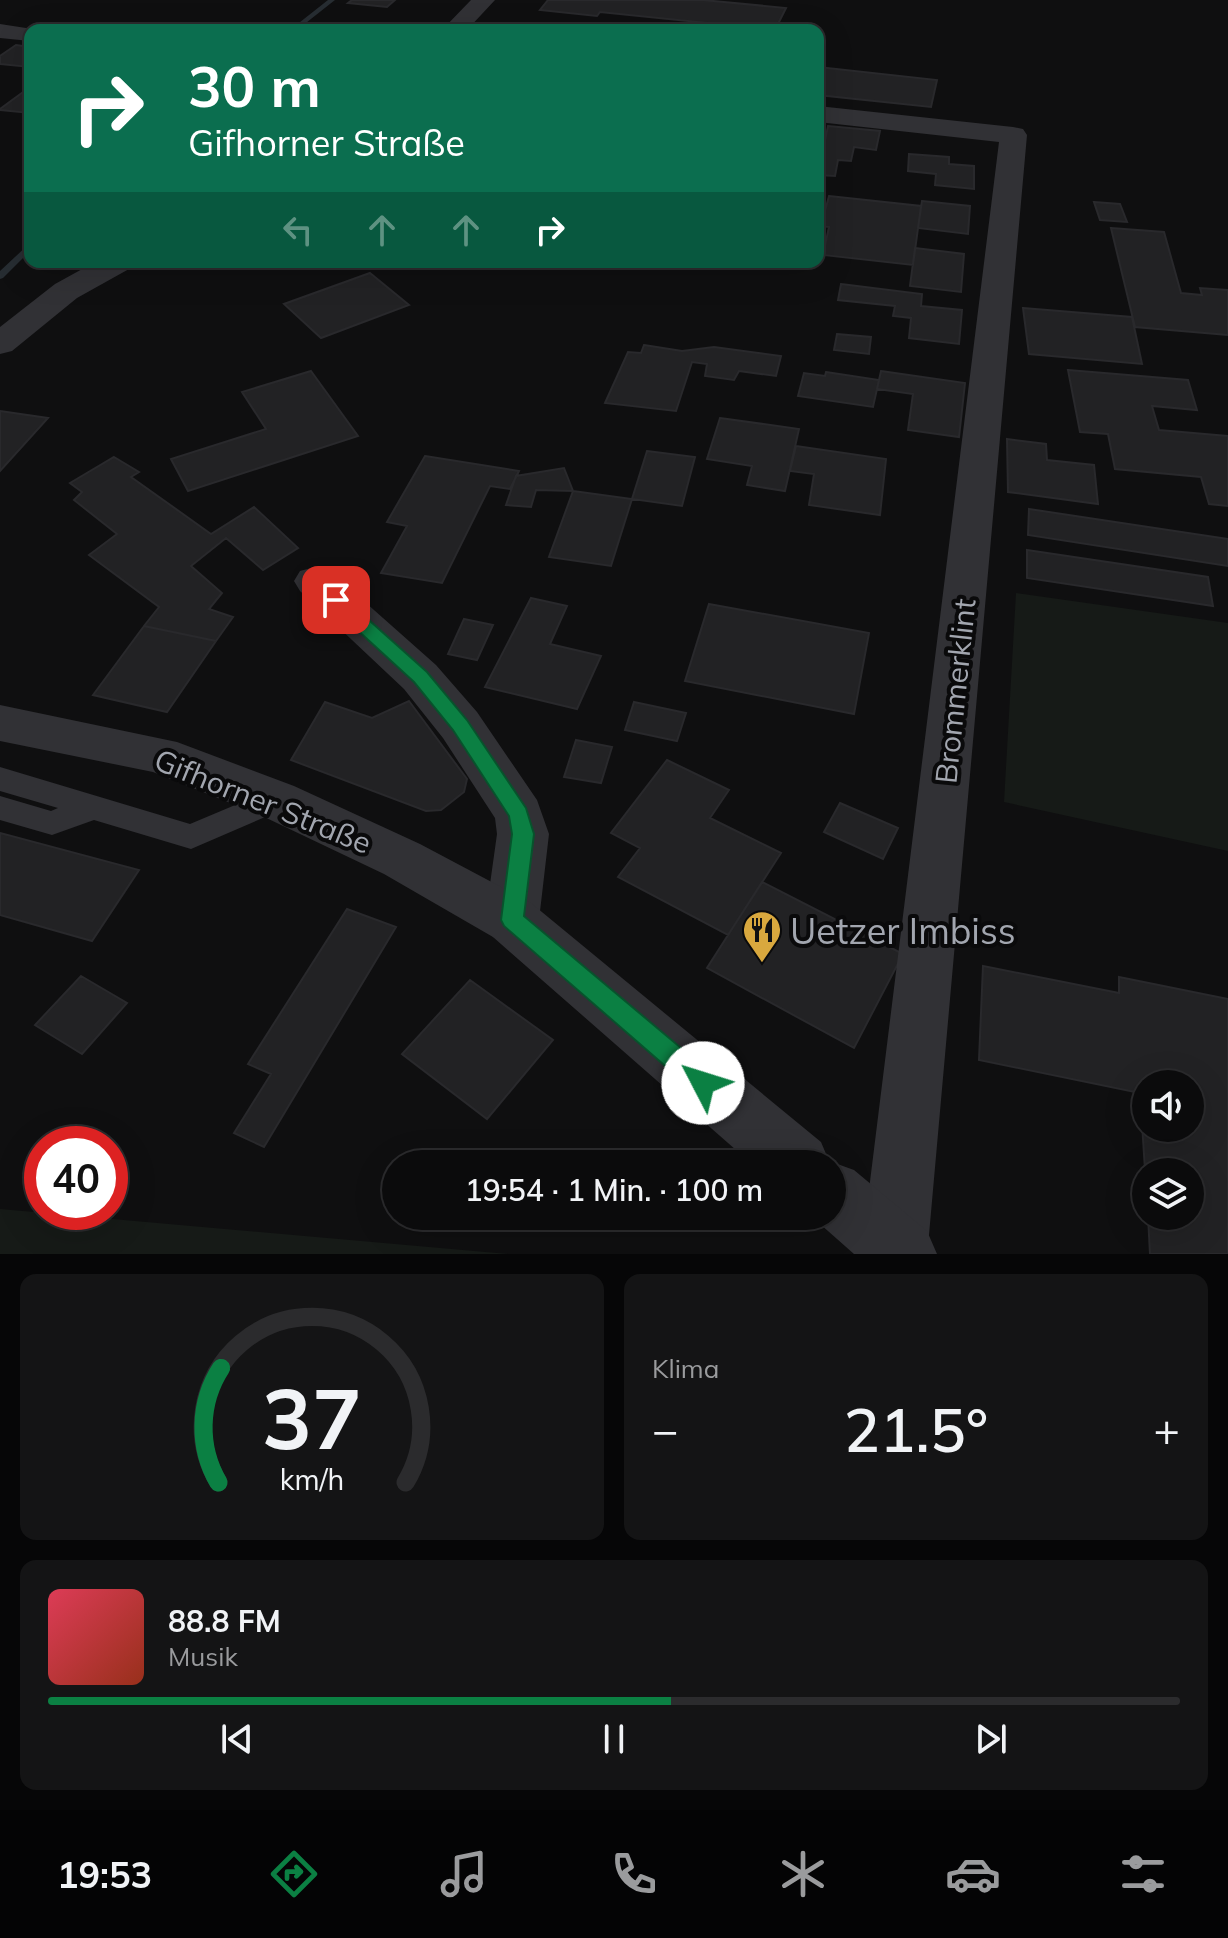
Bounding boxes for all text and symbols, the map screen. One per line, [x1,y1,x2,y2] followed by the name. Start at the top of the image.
[188,51,321,121] text: 30 m
[56,56,160,160] icon: right
[188,120,465,165] text: Gifhorner Straße
[276,208,320,252] icon: left
[360,208,404,252] icon: ahead
[444,208,488,252] icon: ahead
[528,208,572,252] icon: right
[302,566,370,634] pin
[314,578,358,622] icon: arrive
[926,597,984,785] street label: Brommerklint
[149,740,377,862] street label: Gifhorner Straße
[790,908,1016,953] place label: Uetzer Imbiss
[741,909,783,964] restaurant icon: Uetzer Imbiss
[661,1041,745,1125] position arrow
[1132,1070,1204,1230] map controls
[1132,1070,1204,1142] button: sound
[24,1126,128,1230] speed limit sign: 40
[1132,1158,1204,1230] button: layers
[465,1171,763,1209] text: 19:54 · 1 Min. · 100 m
[652,1352,719,1385] text: Klima
[262,1365,362,1470] text: 37
[844,1392,988,1467] text: 21.5°
[652,1402,678,1457] text: −
[1154,1402,1180,1457] text: +
[280,1461,344,1497] text: km/h
[168,1602,281,1640] text: 88.8 FM
[168,1640,238,1673] text: Musik
[215,1717,259,1761] icon: previous
[592,1717,636,1761] icon: pause
[969,1717,1013,1761] icon: next
[266,1846,322,1902] icon: directions
[436,1846,492,1902] icon: music
[606,1846,662,1902] icon: phone
[775,1846,831,1902] icon: climate
[945,1846,1001,1902] icon: car
[1115,1846,1171,1902] icon: filters
[57,1852,152,1897] text: 19:53

